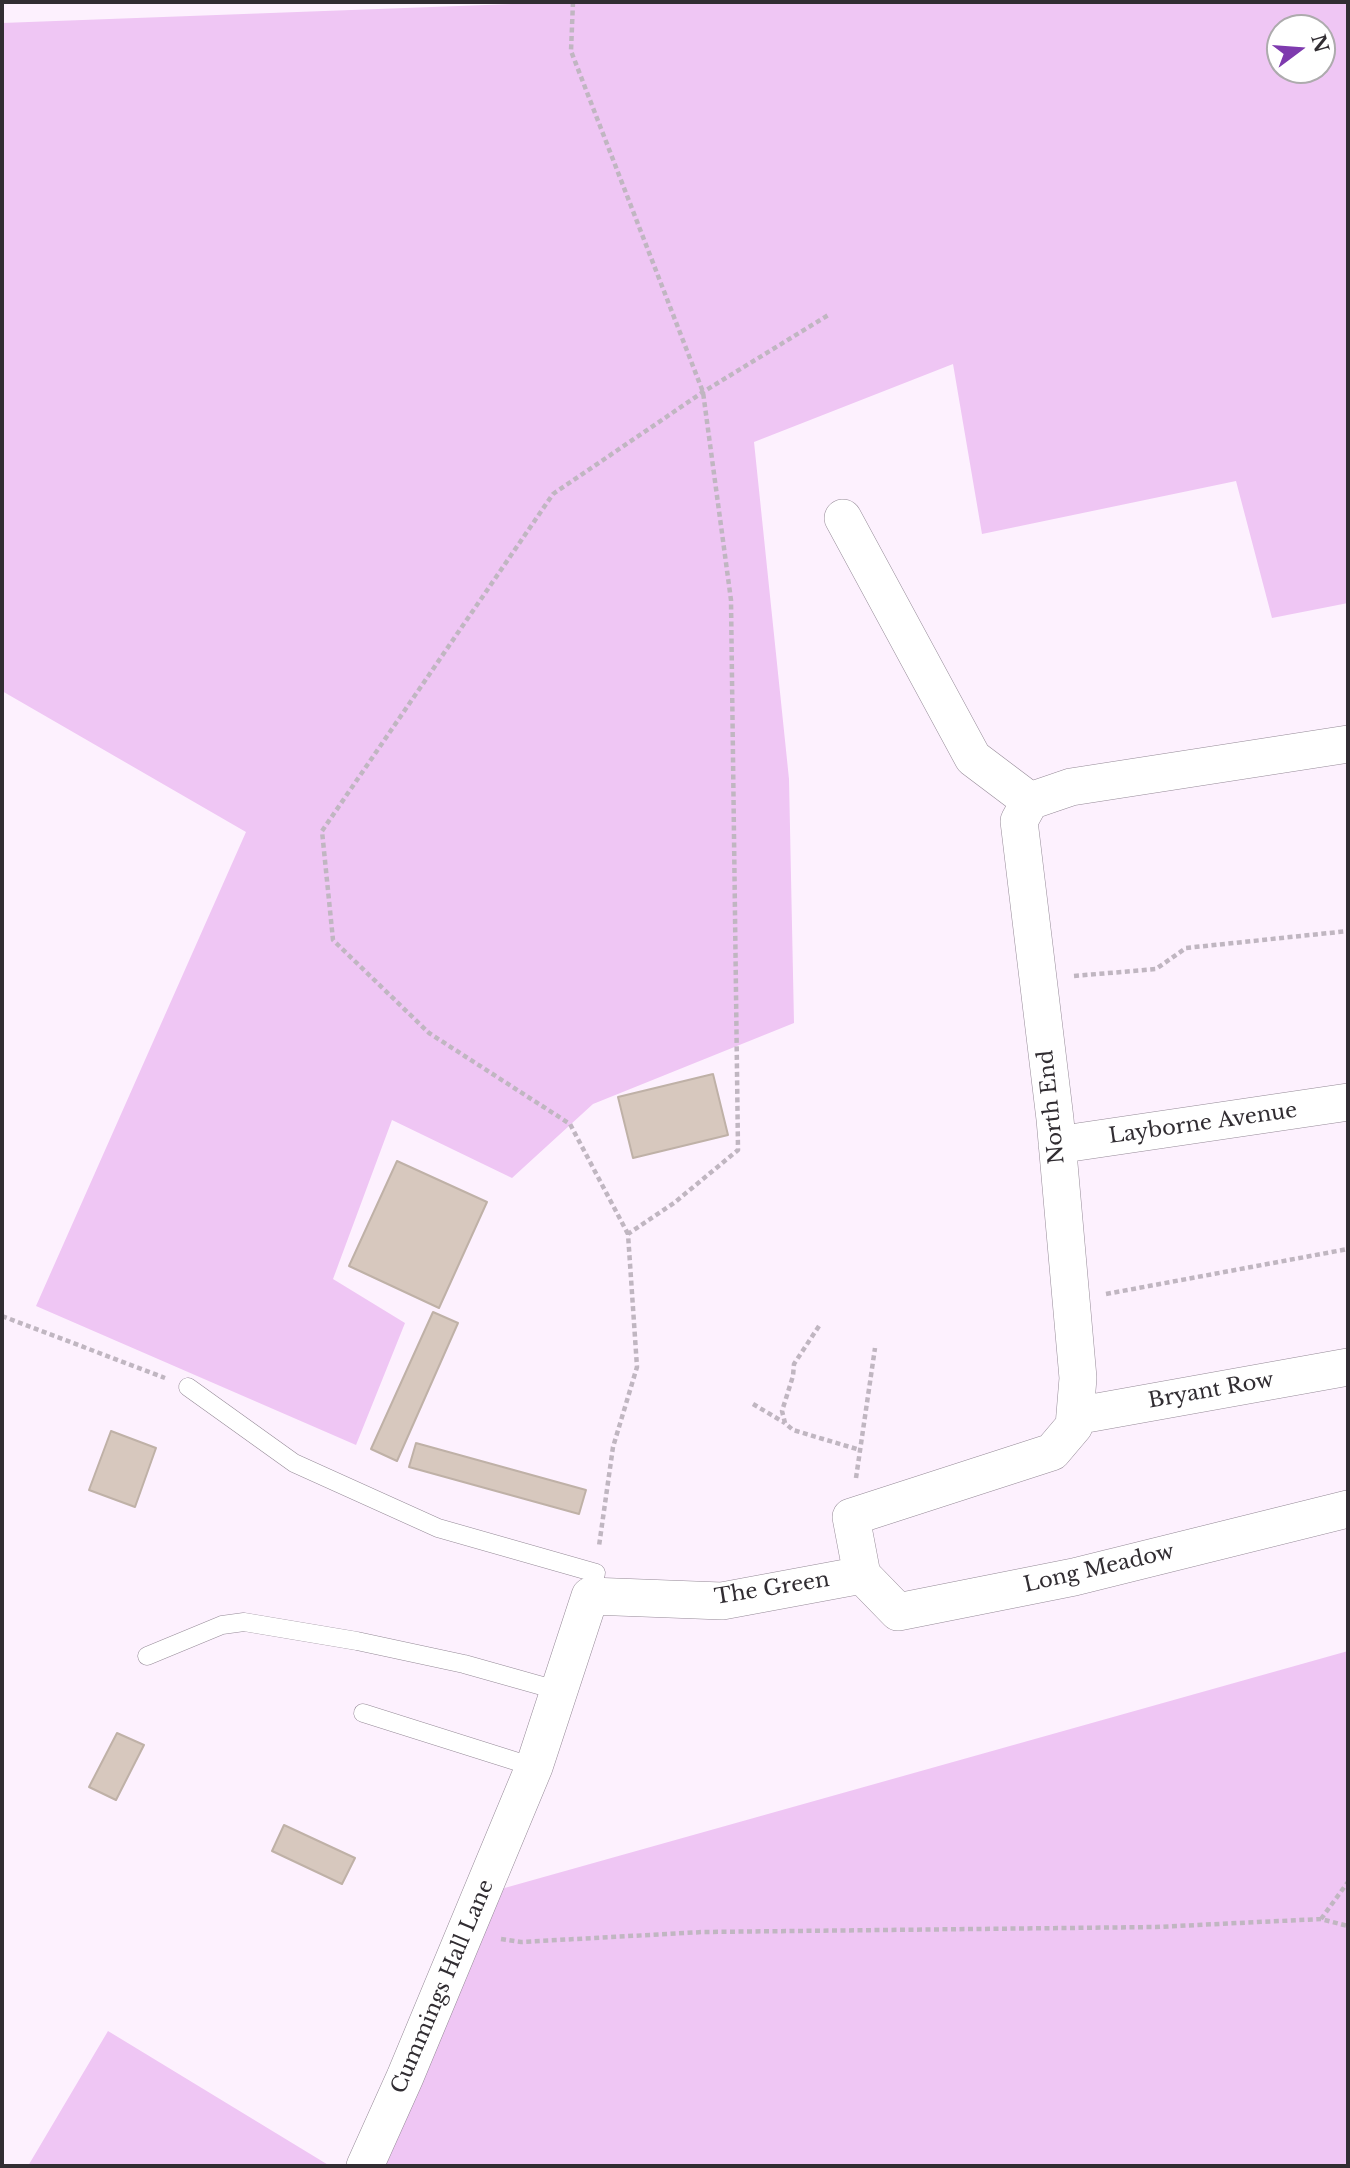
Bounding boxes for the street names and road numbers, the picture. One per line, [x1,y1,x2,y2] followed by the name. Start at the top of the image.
[1033,1049,1071,1165] street label: North End
[1107,1098,1299,1150] street label: Layborne Avenue
[1146,1368,1276,1414] street label: Bryant Row
[1021,1539,1177,1599] street label: Long Meadow
[713,1567,831,1611] street label: The Green
[386,1876,500,2098] street label: Cummings Hall Lane

